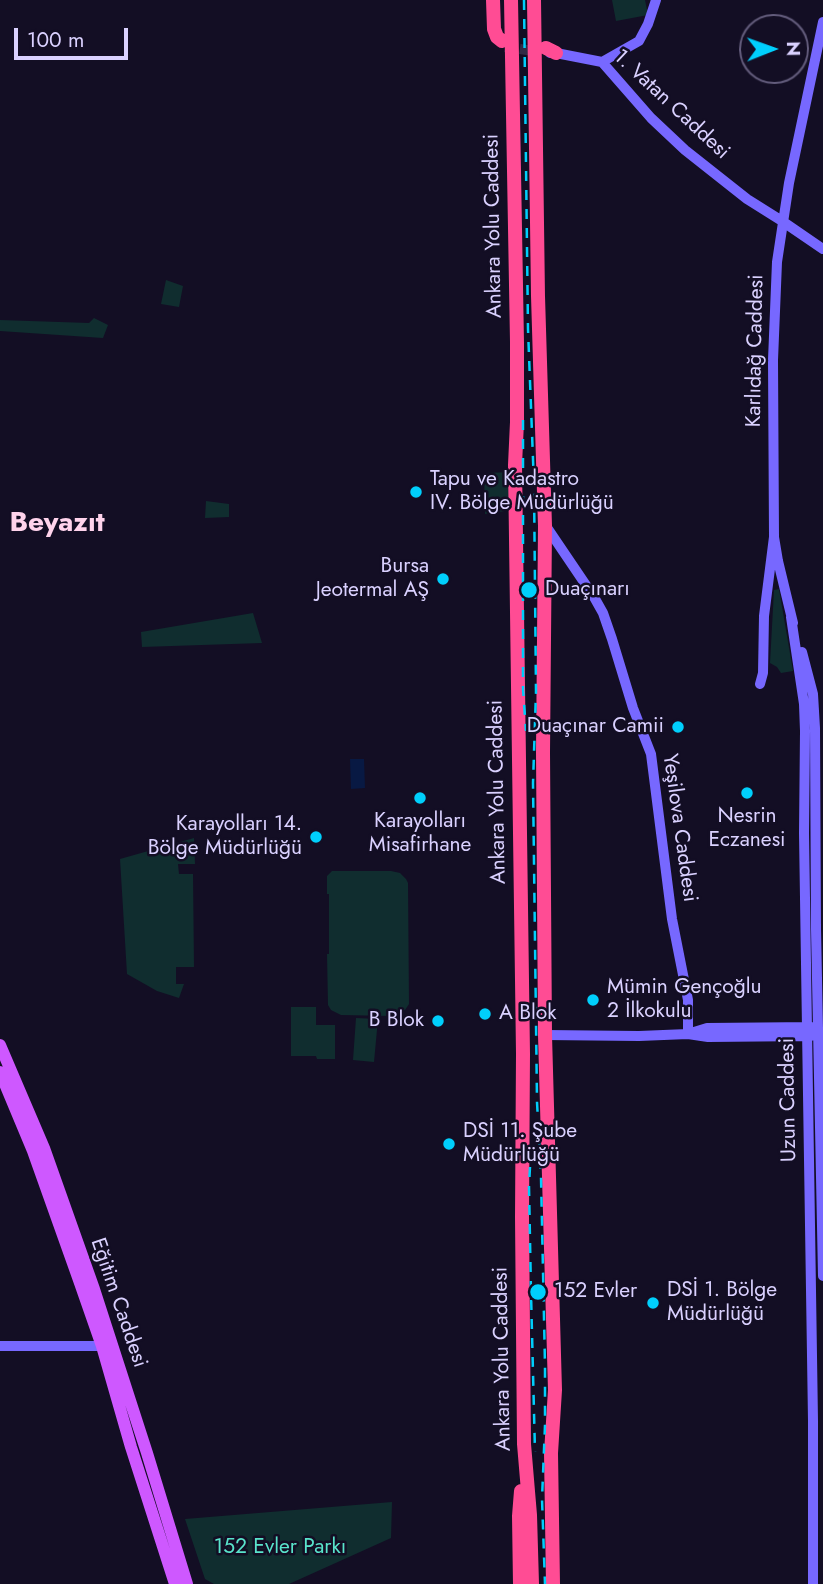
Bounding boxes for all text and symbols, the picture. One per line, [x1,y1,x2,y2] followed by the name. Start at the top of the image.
[18,14,131,58] scale bar
[739,14,809,84] north arrow
[27,25,84,55] text: 100 m
[780,41,807,56] text: N
[608,45,734,165] street label: 1. Vatan Caddesi
[480,134,508,318] street label: Ankara Yolu Caddesi
[742,274,770,428] street label: Karlıdağ Caddesi
[430,467,614,517] place label: Tapu ve Kadastro IV. Bölge Müdürlüğü
[408,484,424,500] marker: Tapu ve Kadastro IV. Bölge Müdürlüğü
[9,507,105,541] district label: Beyazıt
[316,554,429,604] place label: Bursa Jeotermal AŞ
[435,571,451,587] marker: Bursa Jeotermal AŞ
[545,577,630,603] place label: Duaçınarı
[519,580,539,600] marker: Duaçınarı
[484,700,512,884] street label: Ankara Yolu Caddesi
[527,714,664,740] place label: Duaçınar Camii
[670,719,686,735] marker: Duaçınar Camii
[656,752,702,904] street label: Yeşilova Caddesi
[739,785,755,801] marker: Nesrin Eczanesi
[412,790,428,806] marker: Karayolları Misafirhane
[708,804,786,854] place label: Nesrin Eczanesi
[369,809,471,859] place label: Karayolları Misafirhane
[148,812,302,862] place label: Karayolları 14. Bölge Müdürlüğü
[308,829,324,845] marker: Karayolları 14. Bölge Müdürlüğü
[607,975,762,1025] place label: Mümin Gençoğlu 2 İlkokulu
[585,992,601,1008] marker: Mümin Gençoğlu 2 İlkokulu
[499,1001,556,1027] place label: A Blok
[477,1006,493,1022] marker: A Blok
[369,1008,424,1034] place label: B Blok
[430,1013,446,1029] marker: B Blok
[775,1038,803,1162] street label: Uzun Caddesi
[463,1119,577,1169] place label: DSİ 11. Şube Müdürlüğü
[441,1136,457,1152] marker: DSİ 11. Şube Müdürlüğü
[84,1235,152,1371] street label: Eğitim Caddesi
[489,1267,517,1451] street label: Ankara Yolu Caddesi
[667,1278,777,1328] place label: DSİ 1. Bölge Müdürlüğü
[554,1279,637,1305] place label: 152 Evler
[528,1282,548,1302] marker: 152 Evler
[645,1295,661,1311] marker: DSİ 1. Bölge Müdürlüğü
[214,1535,346,1561] park label: 152 Evler Parkı

